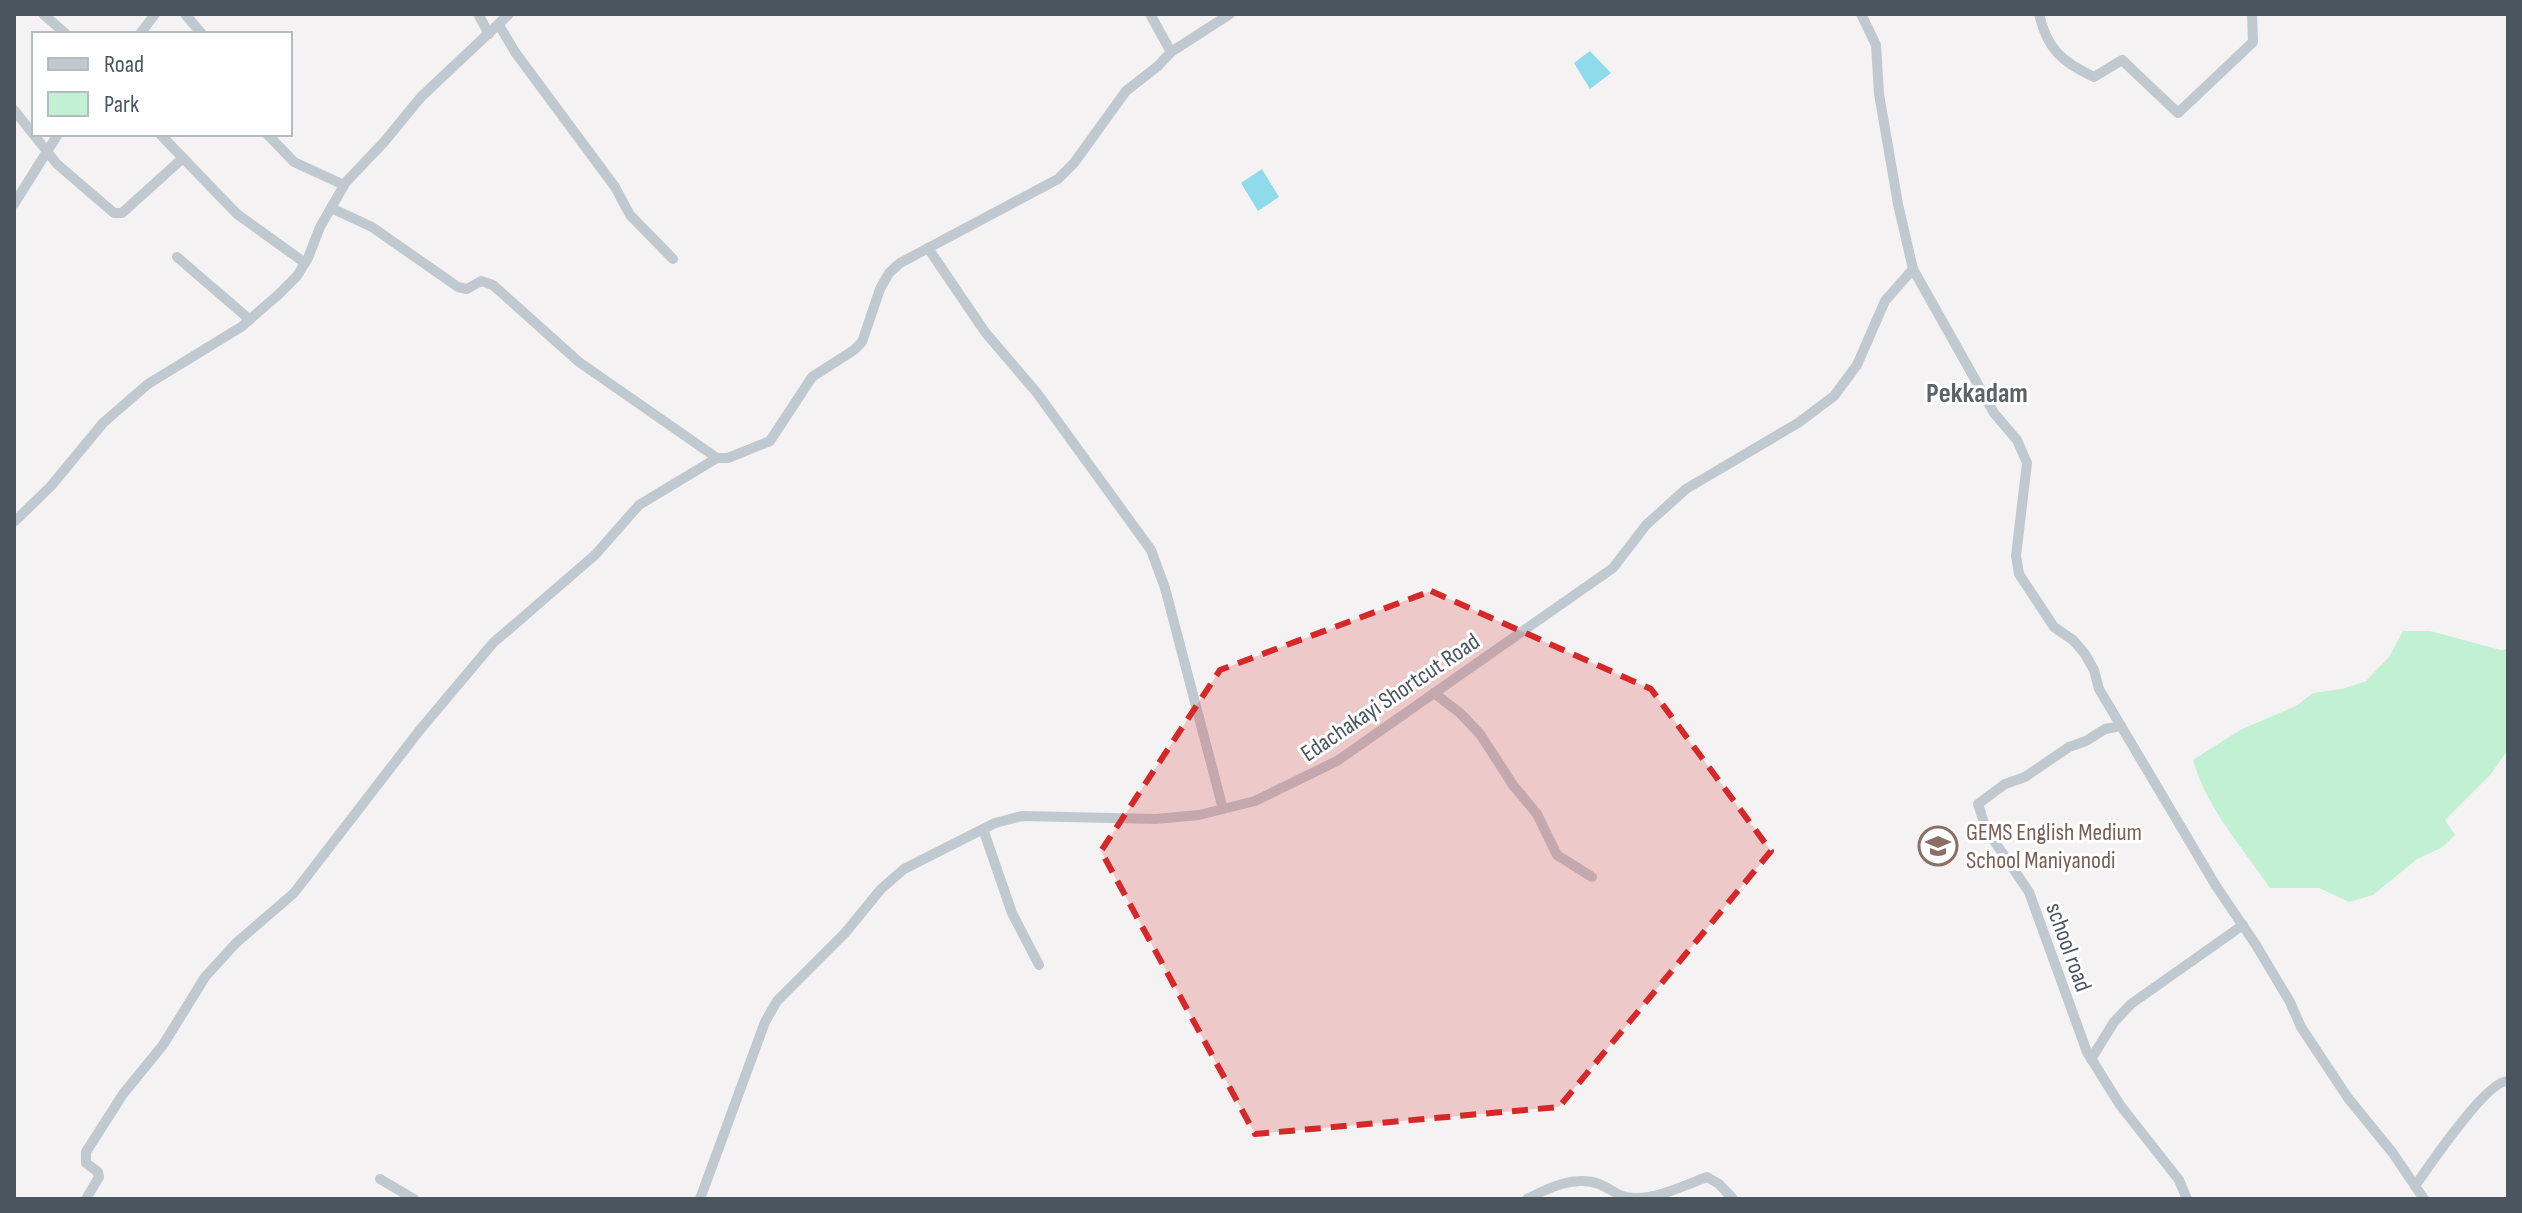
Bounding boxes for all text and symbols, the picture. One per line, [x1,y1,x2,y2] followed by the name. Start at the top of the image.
[32,32,292,136] legend
[104,50,144,79] text: Road
[104,90,139,119] text: Park
[1926,377,2028,410] district label: Pekkadam
[1295,627,1485,768] street label: Edachakayi Shortcut Road
[1966,818,2142,875] place label: GEMS English Medium School Maniyanodi
[1917,825,1959,867] school or university icon: GEMS English Medium School Maniyanodi
[2039,899,2098,996] street label: school road

